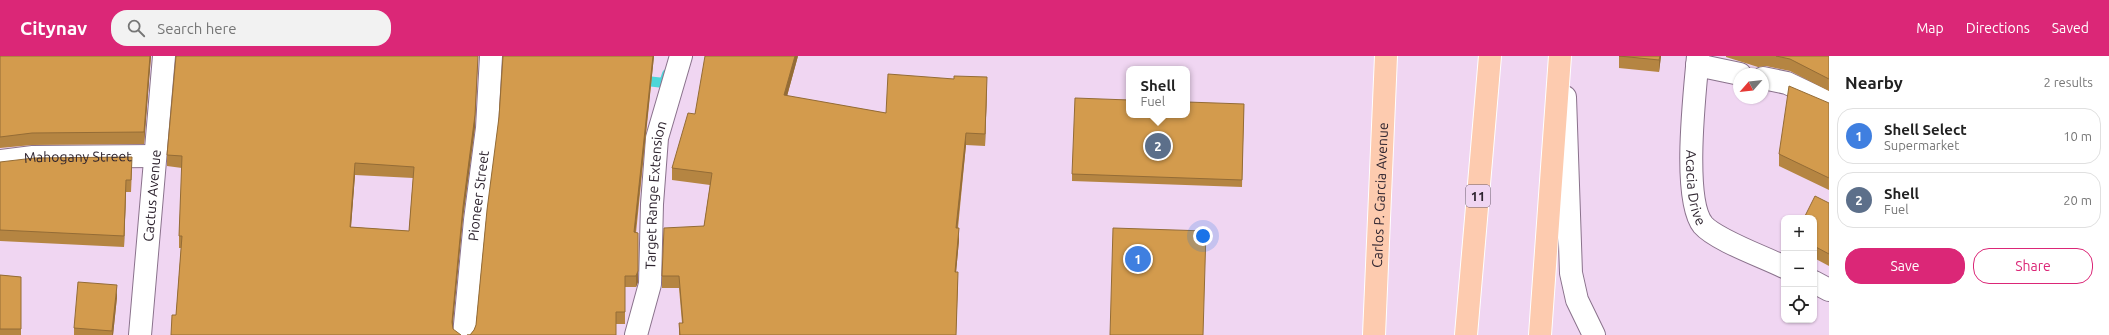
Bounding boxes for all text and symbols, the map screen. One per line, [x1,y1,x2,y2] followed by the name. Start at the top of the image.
[111,10,391,46] search box
[20,17,87,39] text: Citynav
[125,17,147,39] icon: search
[157,20,237,37] text: Search here
[1916,20,1944,36] text: Map
[1966,20,2030,36] text: Directions
[2052,20,2089,36] text: Saved
[1126,66,1190,118] popup
[1733,68,1769,104] north arrow
[1845,73,1903,92] text: Nearby
[2043,75,2093,89] text: 2 results
[1140,77,1176,94] text: Shell
[1140,94,1165,108] text: Fuel
[642,119,670,270] street label: Target Range Extension
[1884,121,1967,138] text: Shell Select
[1369,122,1391,268] street label: Carlos P. Garcia Avenue
[1855,129,1863,143] text: 1
[2063,129,2092,143] text: 10 m
[1145,131,1171,161] pin: 2
[1884,138,1959,152] text: Supermarket
[23,148,132,166] street label: Mahogany Street
[140,149,164,242] street label: Cactus Avenue
[465,149,492,242] street label: Pioneer Street
[1683,150,1709,228] street label: Acacia Drive
[1466,185,1490,207] road number: 11
[1884,185,1919,202] text: Shell
[1855,193,1863,207] text: 2
[2063,193,2092,207] text: 20 m
[1884,202,1909,216] text: Fuel
[1781,215,1817,323] map controls
[1781,215,1817,251] button: +
[1193,226,1213,246] your location
[1125,244,1151,274] pin: 1
[1845,248,1965,284] button: Save
[1973,248,2093,284] button: Share
[1781,251,1817,287] button: −
[1781,287,1817,323] button: locate

